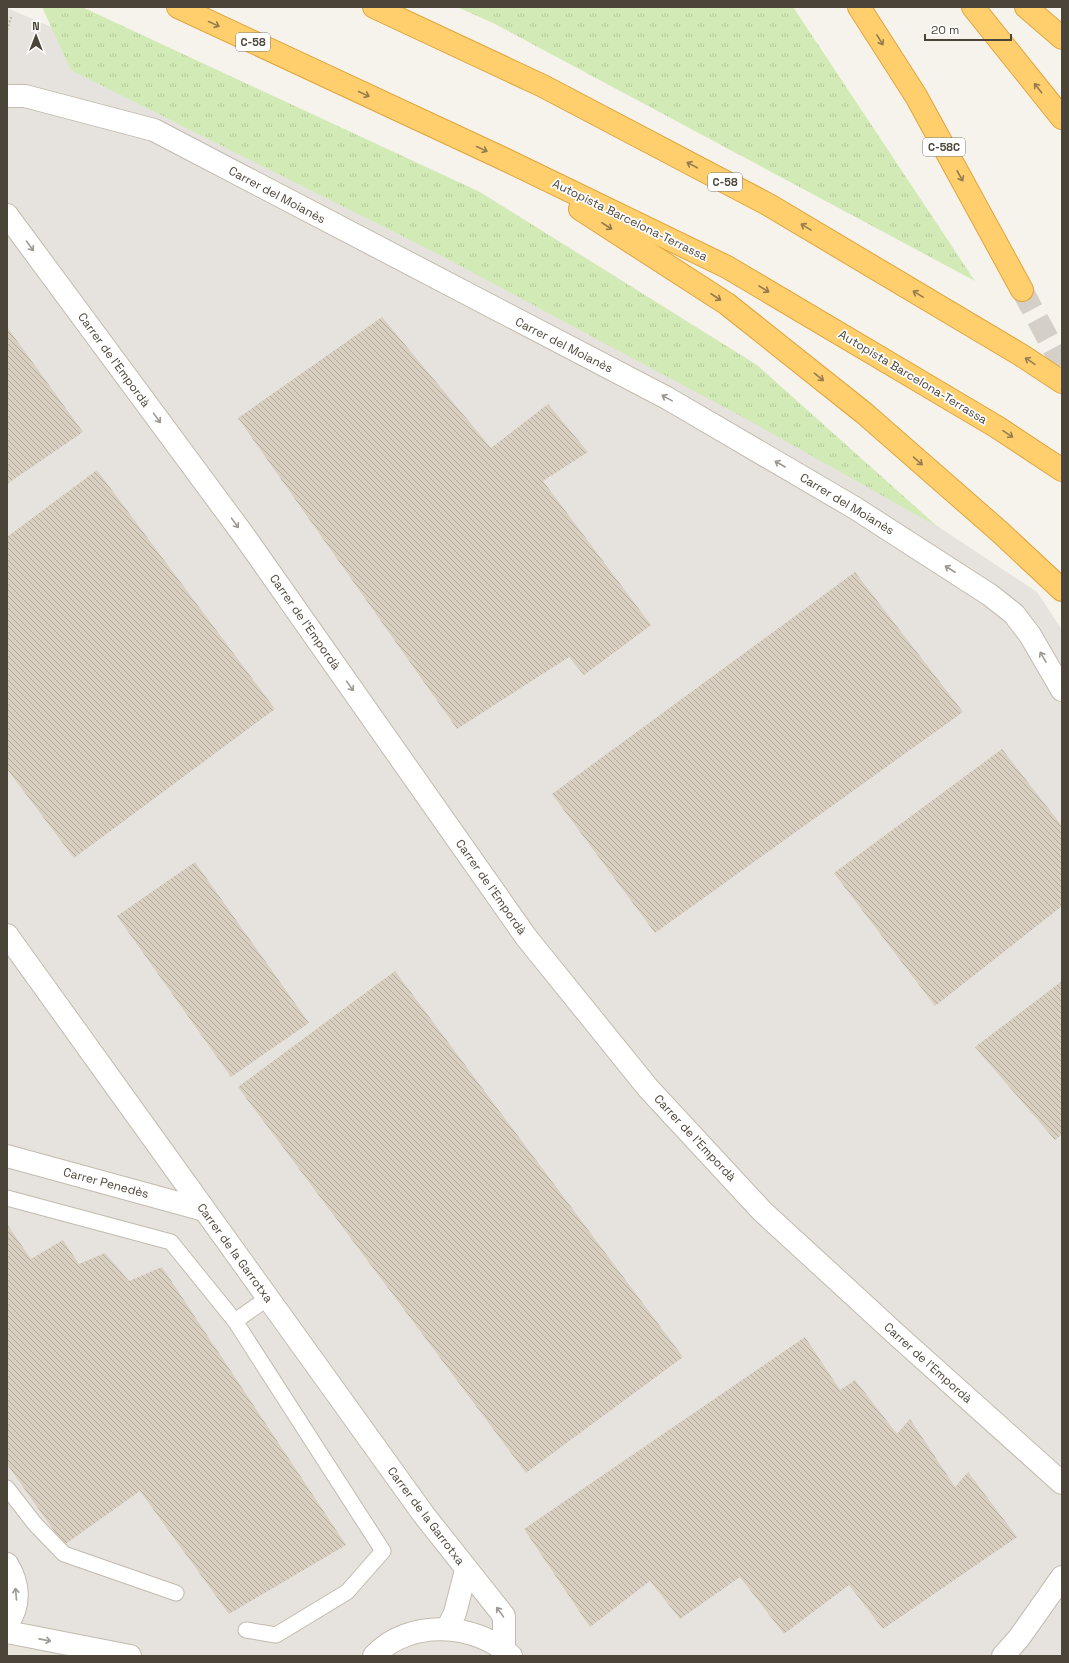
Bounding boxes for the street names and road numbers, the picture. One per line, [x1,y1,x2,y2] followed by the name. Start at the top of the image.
[236,33,270,51] road number: C-58
[923,138,965,156] road number: C-58C
[226,163,328,227] street label: Carrer del Moianès
[708,173,742,191] road number: C-58
[550,175,710,265] street label: Autopista Barcelona-Terrassa
[74,310,154,411] street label: Carrer de l'Empordà
[513,313,615,377] street label: Carrer del Moianès
[836,326,990,428] street label: Autopista Barcelona-Terrassa
[797,469,897,539] street label: Carrer del Moianès
[266,571,344,673] street label: Carrer de l'Empordà
[452,836,530,938] street label: Carrer de l'Empordà
[651,1091,740,1185] street label: Carrer de l'Empordà
[61,1164,151,1202] street label: Carrer Penedès
[193,1200,277,1306] street label: Carrer de la Garrotxa
[881,1319,975,1407] street label: Carrer de l'Empordà
[384,1464,468,1568] street label: Carrer de la Garrotxa

